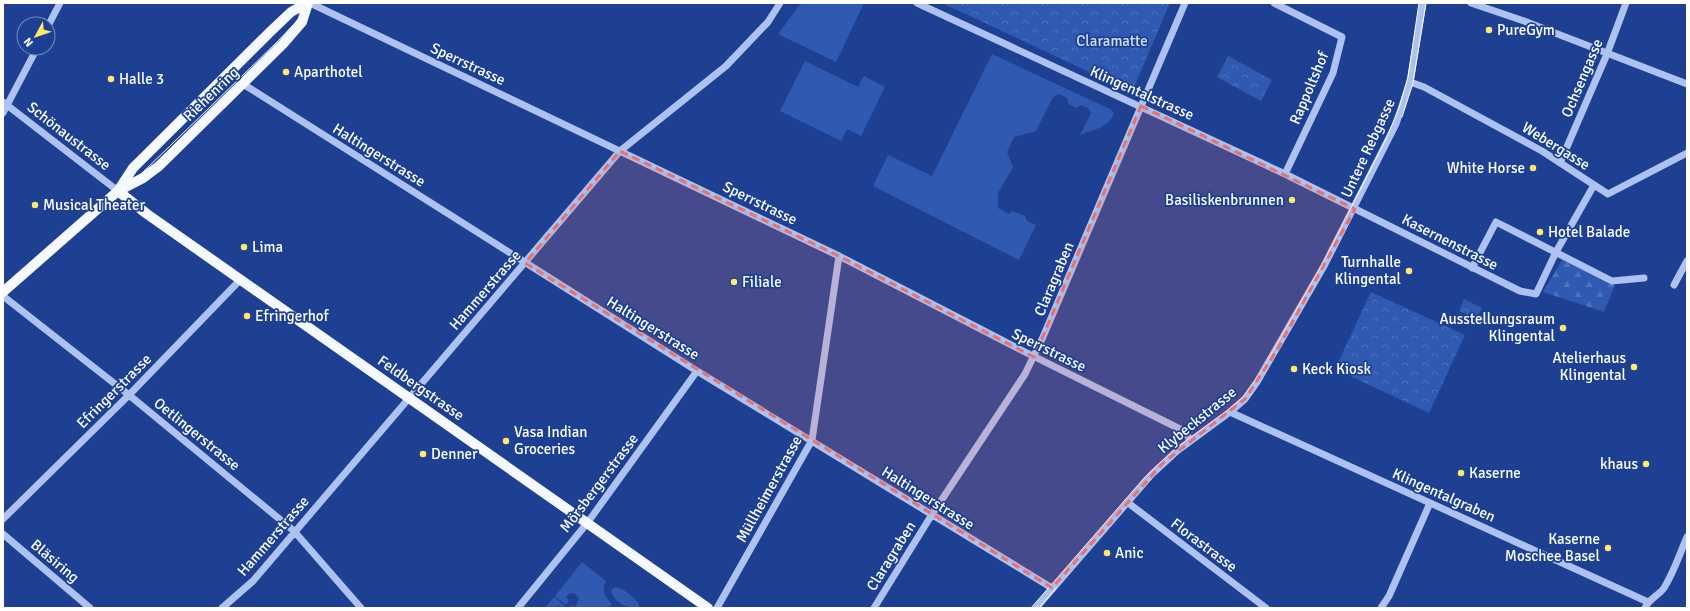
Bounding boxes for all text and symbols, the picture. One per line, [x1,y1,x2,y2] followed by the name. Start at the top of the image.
[16,16,56,56] north arrow
[1497,21,1555,39] place label: PureGym
[1484,25,1494,35] marker: PureGym
[1076,32,1148,50] park label: Claramatte
[21,35,36,49] text: N
[1557,36,1607,120] street label: Ochsengasse
[428,39,508,89] street label: Sperrstrasse
[1286,48,1333,127] street label: Rappoltshof
[1087,62,1197,124] street label: Klingentalstrasse
[179,63,243,125] street label: Riehenring
[294,63,363,81] place label: Aparthotel
[281,67,291,77] marker: Aparthotel
[119,70,164,88] place label: Halle 3
[106,74,116,84] marker: Halle 3
[1337,96,1399,200] street label: Untere Rebgasse
[24,98,114,174] street label: Schönaustrasse
[1519,118,1593,174] street label: Webergasse
[329,119,429,191] street label: Haltingerstrasse
[1447,159,1525,177] place label: White Horse
[1528,163,1538,173] marker: White Horse
[720,177,800,229] street label: Sperrstrasse
[1165,191,1284,209] place label: Basiliskenbrunnen
[1287,195,1297,205] marker: Basiliskenbrunnen
[43,196,145,214] place label: Musical Theater
[30,200,40,210] marker: Musical Theater
[1399,210,1501,274] street label: Kasernenstrasse
[1548,223,1630,241] place label: Hotel Balade
[1535,227,1545,237] marker: Hotel Balade
[252,238,283,256] place label: Lima
[1030,239,1078,319] street label: Claragraben
[239,242,249,252] marker: Lima
[445,246,525,334] street label: Hammerstrasse
[1335,253,1401,288] place label: Turnhalle Klingental
[1404,266,1414,276] marker: Turnhalle Klingental
[742,273,782,291] place label: Filiale
[729,277,739,287] marker: Filiale
[603,292,703,364] street label: Haltingerstrasse
[255,307,330,325] place label: Efringerhof
[1440,310,1555,345] place label: Ausstellungsraum Klingental
[242,311,252,321] marker: Efringerhof
[1558,323,1568,333] marker: Ausstellungsraum Klingental
[1009,324,1089,376] street label: Sperrstrasse
[1553,349,1626,384] place label: Atelierhaus Klingental
[73,350,155,432] street label: Efringerstrasse
[374,352,468,424] street label: Feldbergstrasse
[1302,360,1371,378] place label: Keck Kiosk
[1629,362,1639,372] marker: Atelierhaus Klingental
[1289,364,1299,374] marker: Keck Kiosk
[1154,383,1240,457] street label: Klybeckstrasse
[150,394,244,474] street label: Oetlingerstrasse
[514,423,587,458] place label: Vasa Indian Groceries
[556,430,642,536] street label: Mörsbergerstrasse
[732,433,806,545] street label: Müllheimerstrasse
[501,436,511,446] marker: Vasa Indian Groceries
[431,445,478,463] place label: Denner
[418,449,428,459] marker: Denner
[1600,455,1638,473] place label: khaus
[1641,459,1651,469] marker: khaus
[878,462,978,534] street label: Haltingerstrasse
[1390,464,1498,526] street label: Klingentalgraben
[1469,464,1521,482] place label: Kaserne
[1456,468,1466,478] marker: Kaserne
[233,492,313,580] street label: Hammerstrasse
[1167,514,1241,576] street label: Florastrasse
[863,518,919,594] street label: Claragraben
[1505,530,1600,565] place label: Kaserne Moschee Basel
[27,536,83,586] street label: Bläsiring
[1603,543,1613,553] marker: Kaserne Moschee Basel
[1115,544,1144,562] place label: Anic
[1102,548,1112,558] marker: Anic

